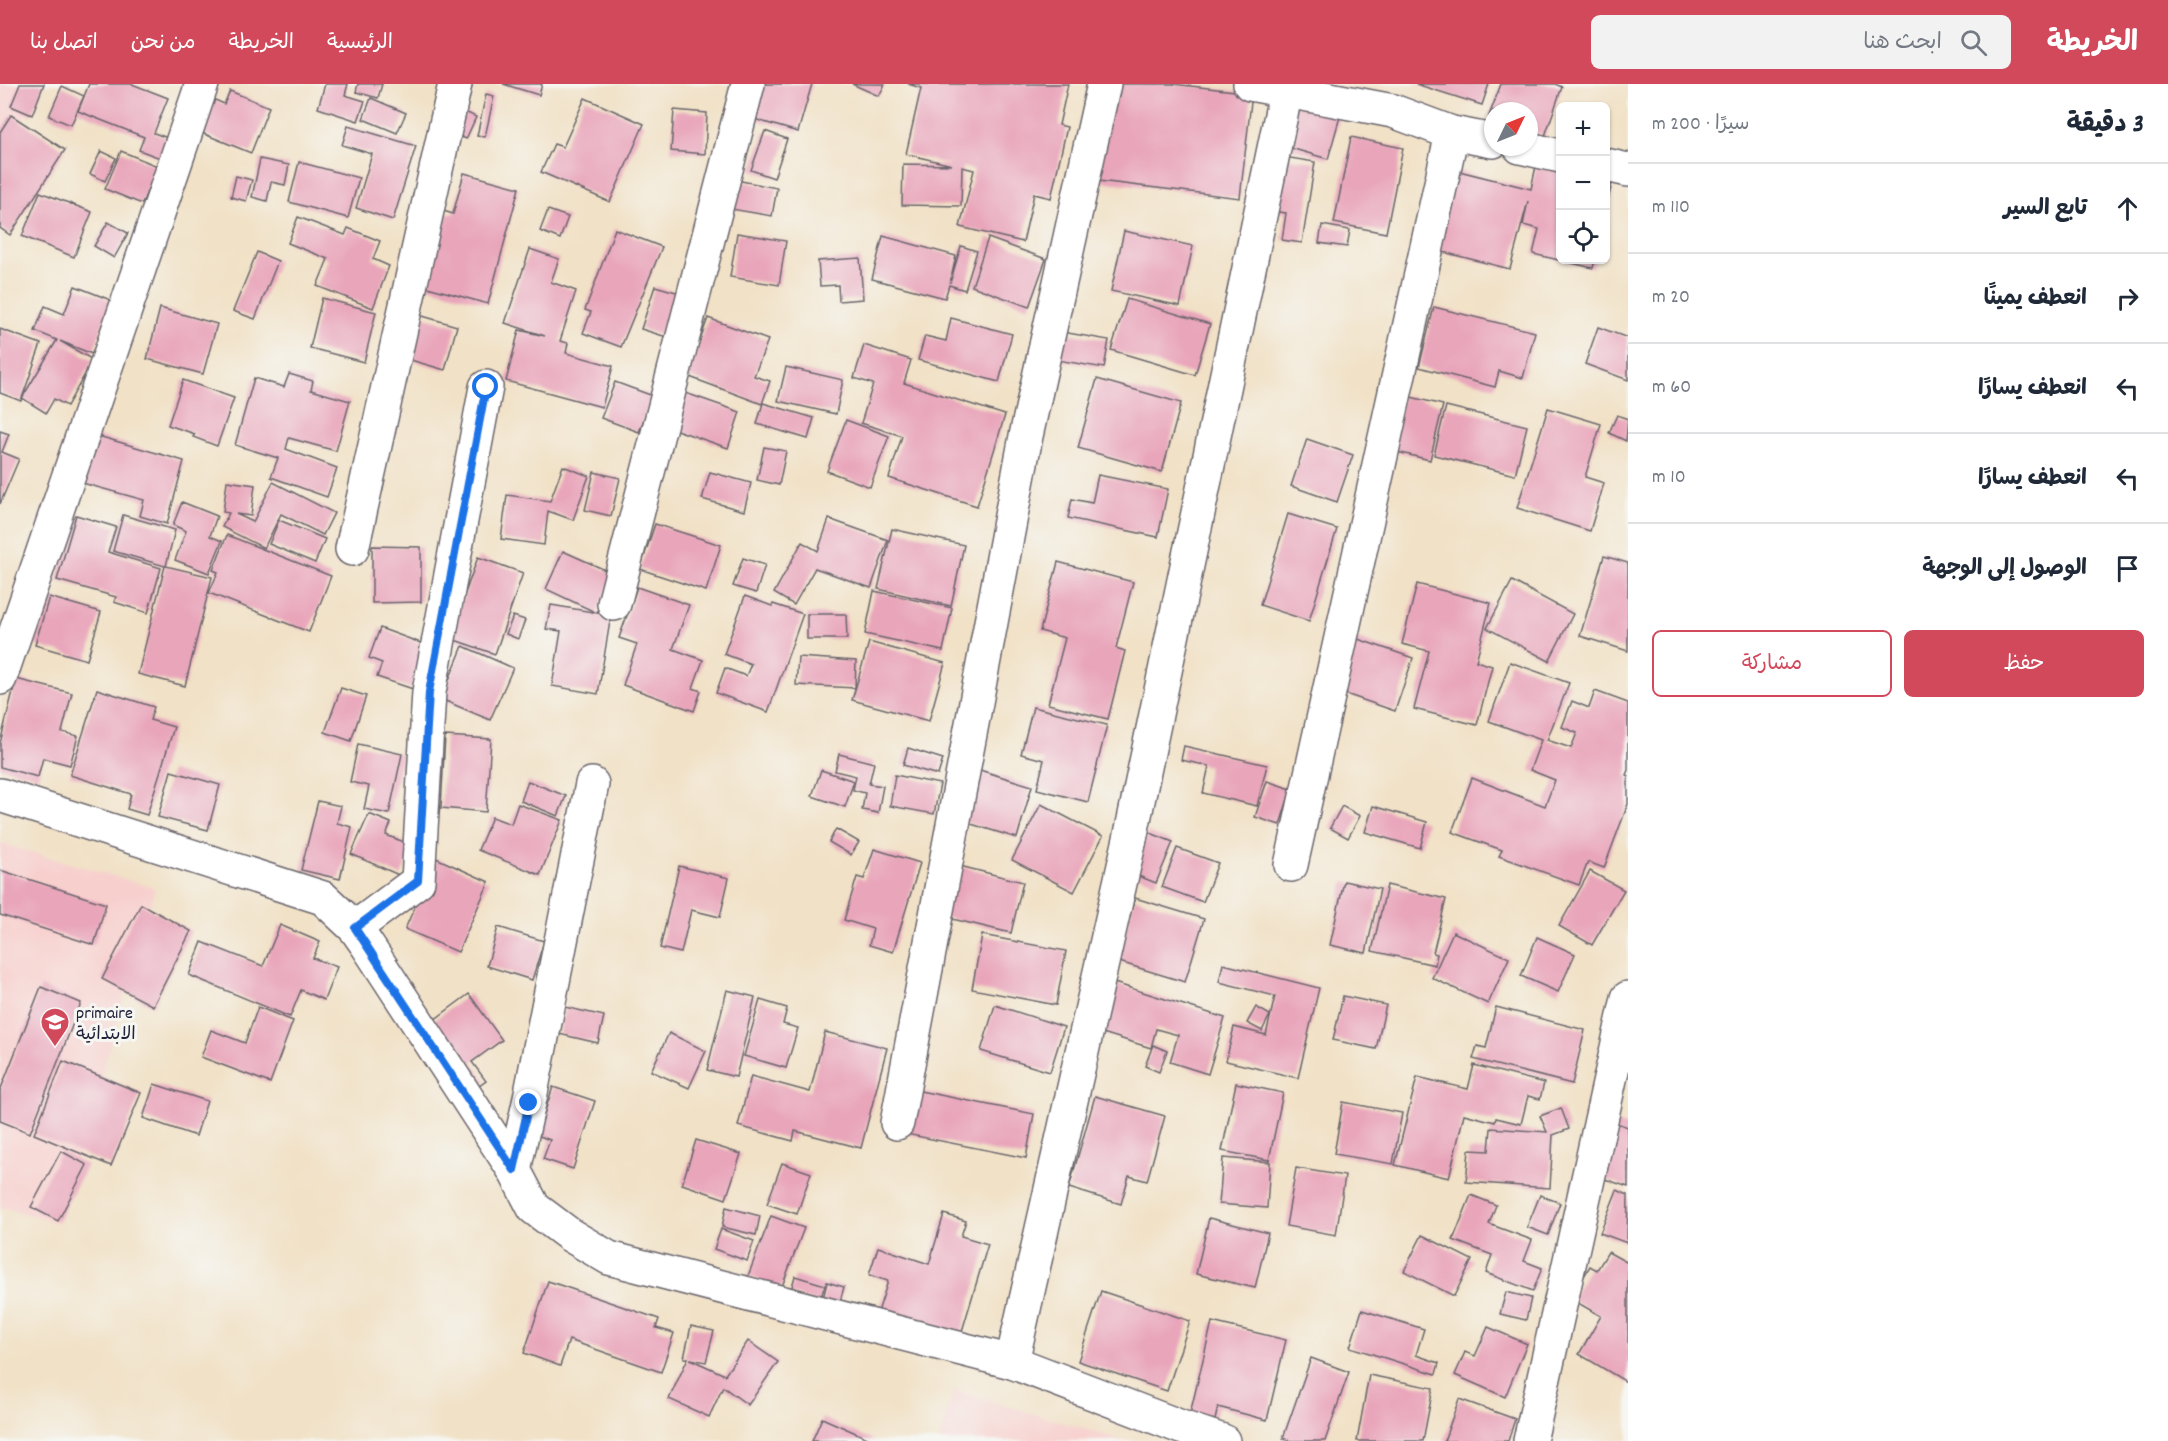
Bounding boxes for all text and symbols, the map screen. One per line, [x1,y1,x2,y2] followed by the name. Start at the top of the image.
[1591,15,2011,69] search box
[2047,25,2138,65] text: الخريطة
[1957,26,1990,59] icon: search
[1863,28,1942,59] text: ابحث هنا
[30,29,98,59] text: اتصل بنا
[131,29,195,59] text: من نحن
[228,29,294,59] text: الخريطة
[327,29,393,59] text: الرئيسية
[1484,102,1538,156] north arrow
[1556,102,1610,264] map controls
[1556,102,1610,156] button: +
[2067,107,2144,144] text: 3 دقيقة
[1652,111,1749,139] text: سيرًا · 200 m
[1556,156,1610,210] button: −
[2111,192,2144,225] icon: ahead
[1652,194,1690,222] text: 110 m
[2004,194,2087,225] text: تابع السير
[1556,210,1610,264] button: locate
[2111,282,2144,315] icon: right
[1652,284,1690,312] text: 20 m
[1984,284,2087,315] text: انعطف يمينًا
[2111,372,2144,405] icon: left
[472,373,498,399] route start
[1652,374,1691,402] text: 60 m
[1978,374,2087,405] text: انعطف يسارًا
[2111,462,2144,495] icon: left
[1652,464,1686,492] text: 10 m
[1978,464,2087,495] text: انعطف يسارًا
[2111,552,2144,585] icon: arrive
[1922,554,2087,585] text: الوصول إلى الوجهة
[1652,630,1892,697] button: مشاركة
[1904,630,2144,697] button: حفظ
[76,1002,136,1048] place label: primaire الابتدائية
[39,1006,71,1048] school or university icon: primaire الابتدائية
[515,1089,541,1115] route end

